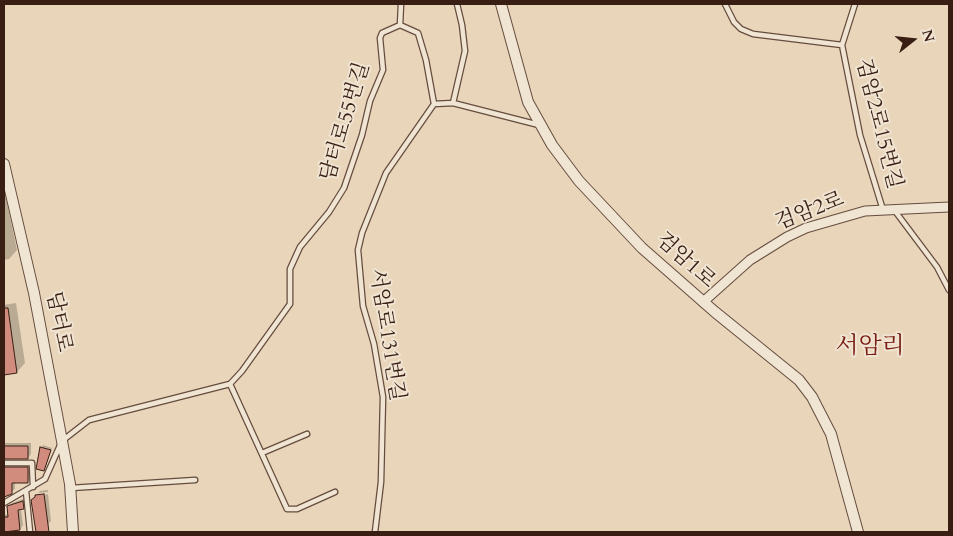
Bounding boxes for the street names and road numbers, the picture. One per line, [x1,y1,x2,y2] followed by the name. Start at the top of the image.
[850,56,906,192] street label: 검암2로15번길
[316,60,376,184] street label: 담터로55번길
[772,187,848,237] street label: 검암2로
[650,228,720,294] street label: 검암1로
[363,267,409,403] street label: 서암로131번길
[40,290,76,354] street label: 담터로

